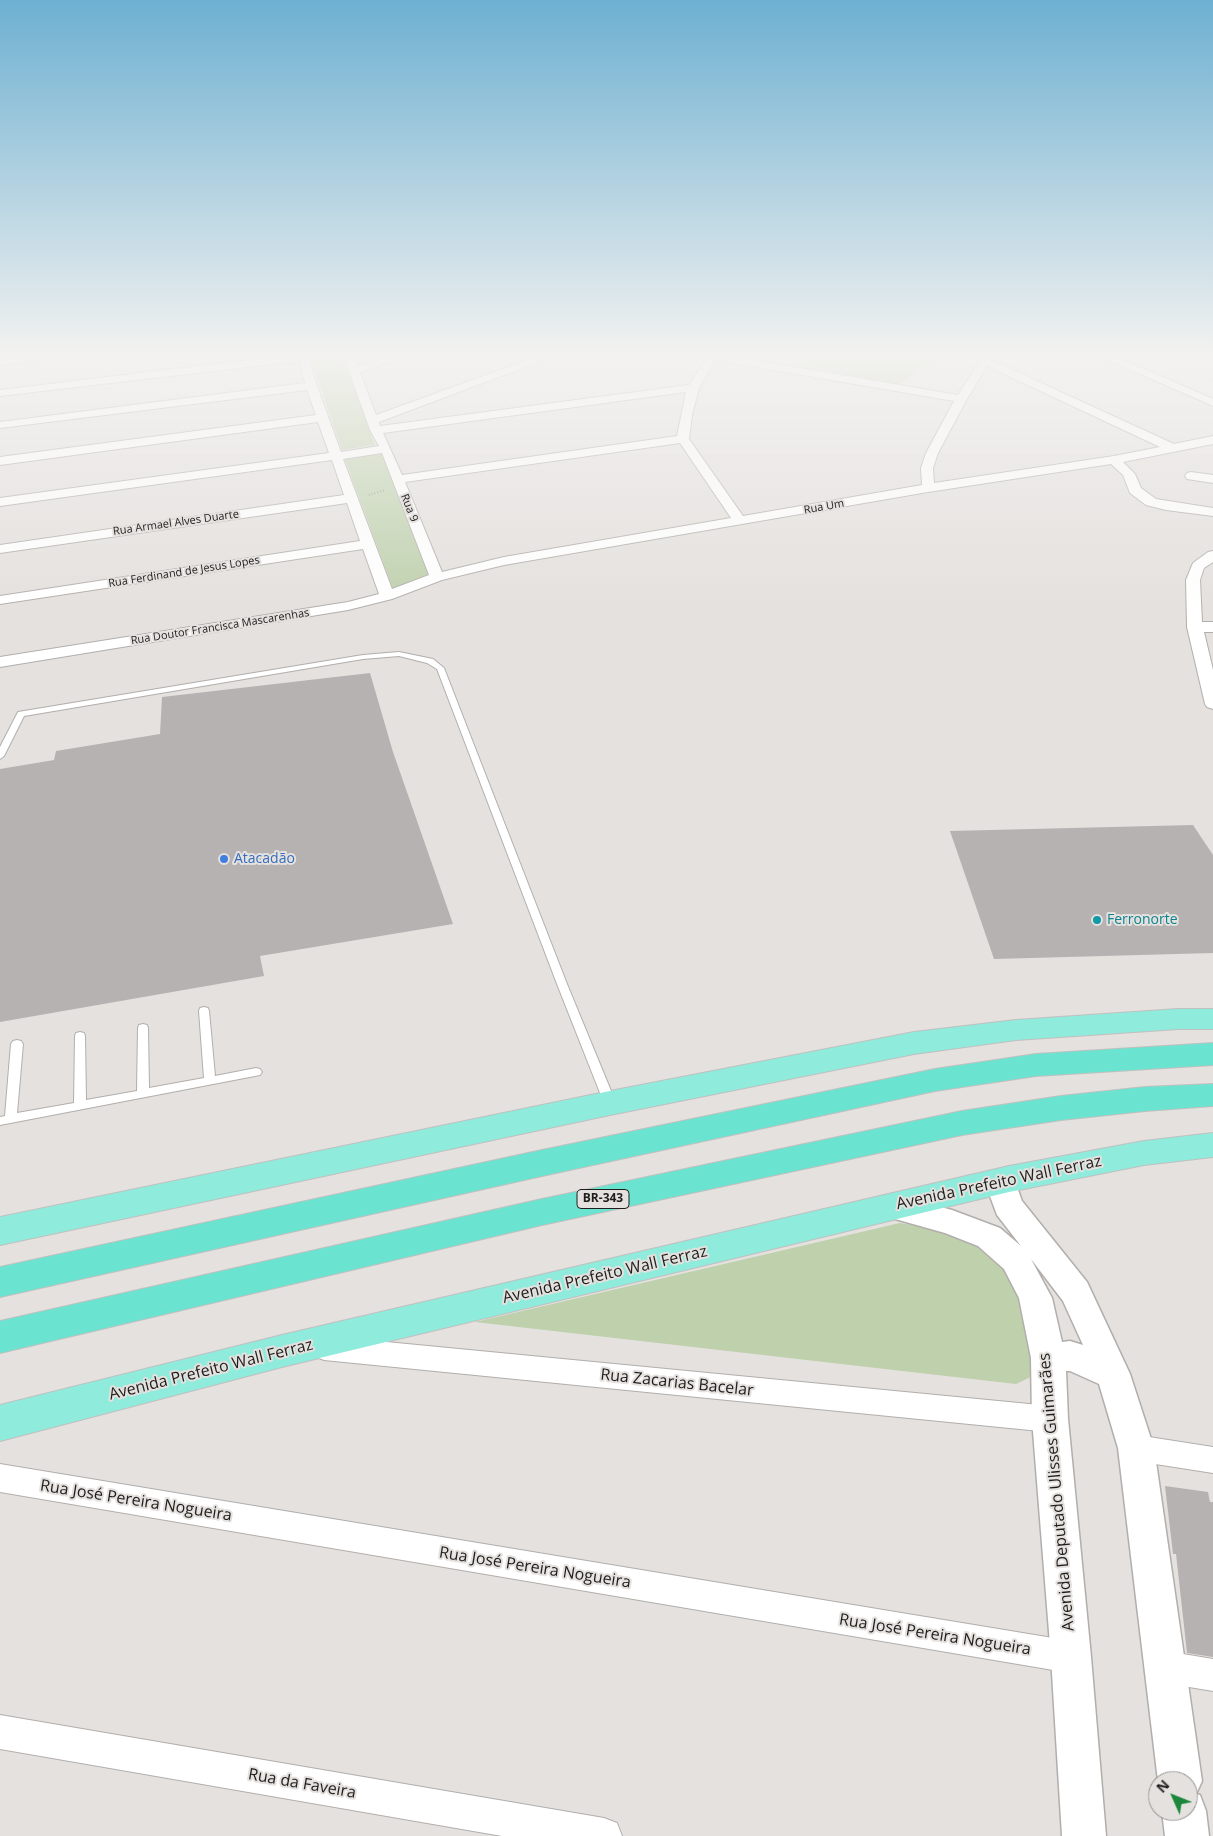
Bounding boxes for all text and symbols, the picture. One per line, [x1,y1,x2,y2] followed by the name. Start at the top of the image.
[397,492,421,524] street label: Rua 9
[803,497,845,517] street label: Rua Um
[112,508,240,538] street label: Rua Armael Alves Duarte
[107,554,261,590] street label: Rua Ferdinand de Jesus Lopes
[130,606,310,648] street label: Rua Doutor Francisca Mascarenhas
[234,851,295,867] place label: Atacadão
[218,853,230,865] marker: Atacadão
[1107,912,1178,928] place label: Ferronorte
[1091,914,1103,926] marker: Ferronorte
[895,1152,1103,1214] street label: Avenida Prefeito Wall Ferraz
[577,1190,629,1208] road number: BR-343
[501,1242,709,1308] street label: Avenida Prefeito Wall Ferraz
[107,1335,315,1405] street label: Avenida Prefeito Wall Ferraz
[1035,1352,1079,1632] street label: Avenida Deputado Ulisses Guimarães
[599,1365,755,1401] street label: Rua Zacarias Bacelar
[39,1476,233,1526] street label: Rua José Pereira Nogueira
[438,1543,632,1593] street label: Rua José Pereira Nogueira
[838,1610,1032,1660] street label: Rua José Pereira Nogueira
[247,1765,357,1803] street label: Rua da Faveira
[1148,1771,1198,1821] north arrow
[1152,1775,1173,1797] text: N

